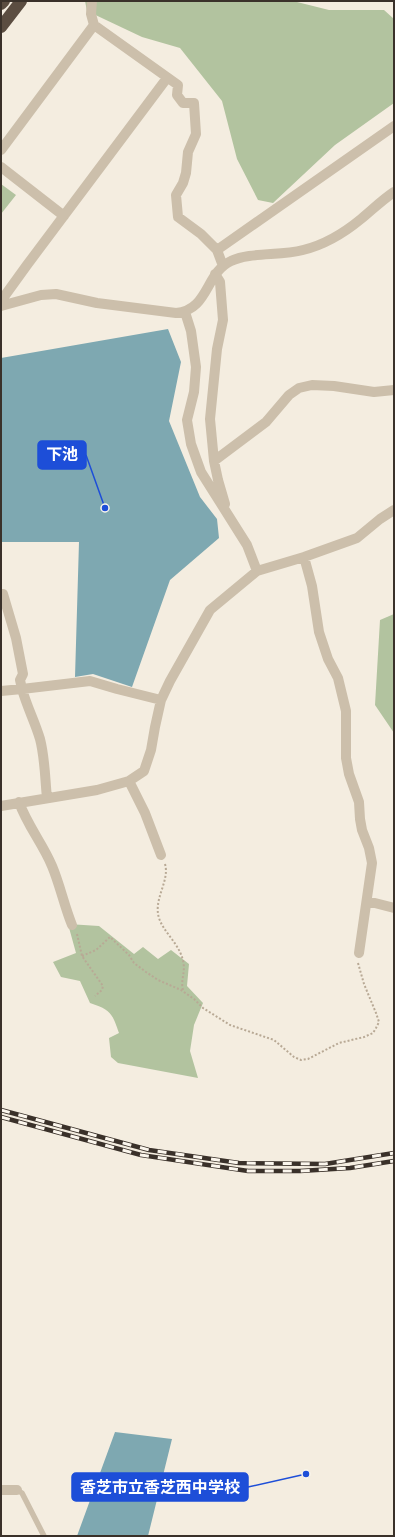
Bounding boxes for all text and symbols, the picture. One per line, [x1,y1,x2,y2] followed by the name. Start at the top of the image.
[38,441,86,469] callout: 下池
[46,445,78,464] text: 下池
[72,1473,248,1501] callout: 香芝市立香芝西中学校
[80,1478,240,1497] text: 香芝市立香芝西中学校

